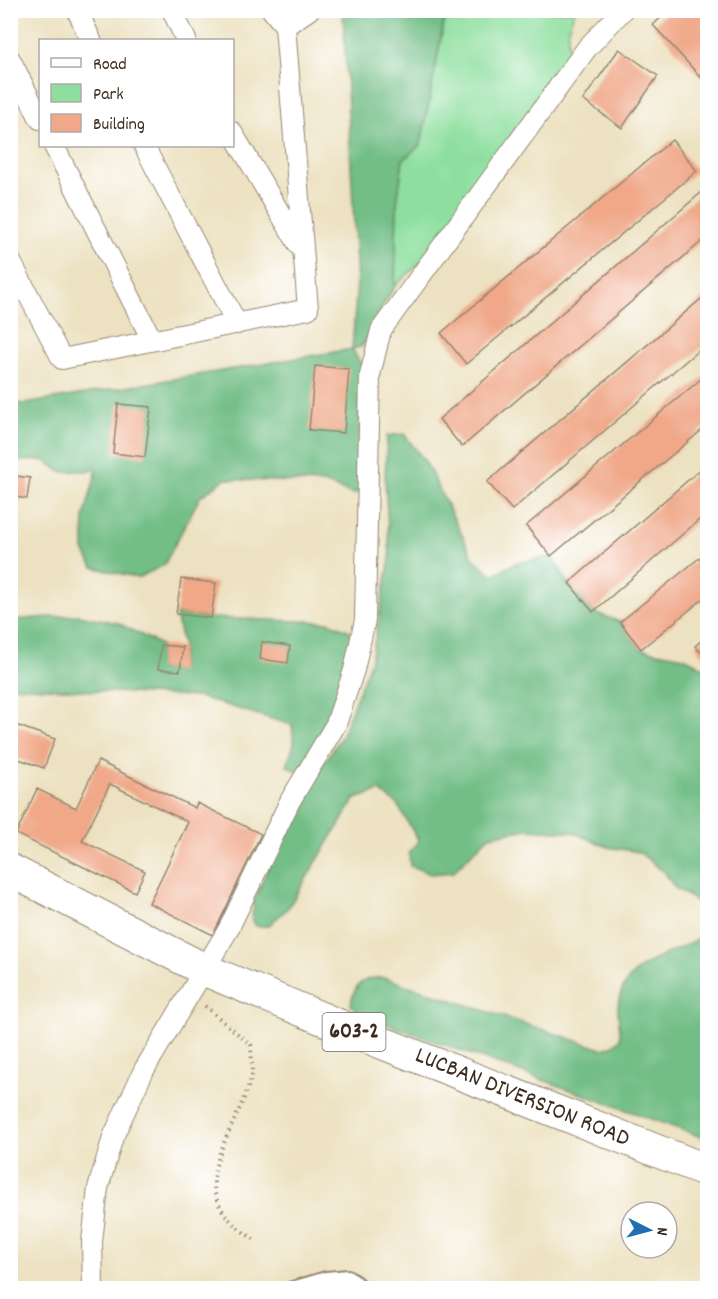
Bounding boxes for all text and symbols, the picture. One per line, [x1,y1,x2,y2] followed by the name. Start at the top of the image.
[39,39,234,147] legend
[93,53,127,78] text: Road
[93,83,124,108] text: Park
[93,113,145,138] text: Building
[322,1013,386,1051] road number: 603-2
[409,1039,635,1157] street label: LUCBAN DIVERSION ROAD
[619,1200,679,1260] north arrow
[650,1226,673,1237] text: N

